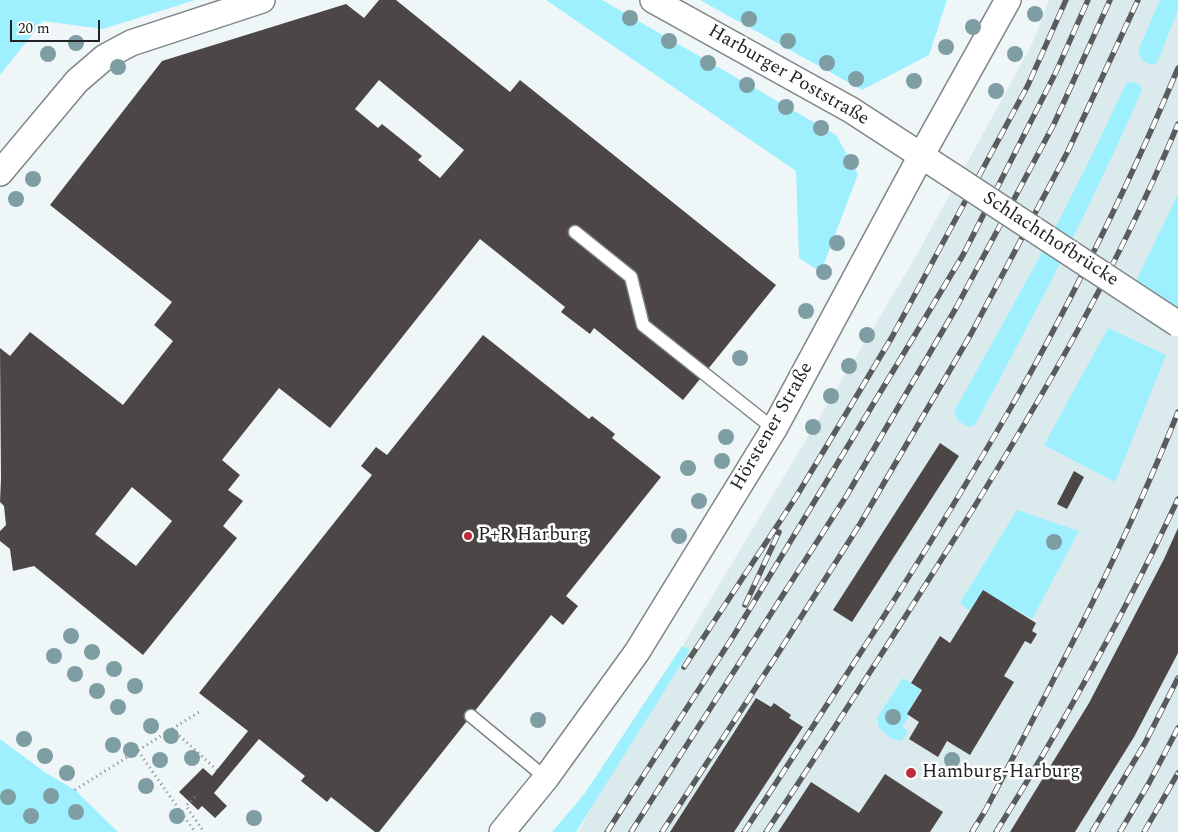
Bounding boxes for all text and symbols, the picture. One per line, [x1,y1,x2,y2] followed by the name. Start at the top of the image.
[12,10,102,42] scale bar
[18,17,50,40] text: 20 m
[703,21,873,131] street label: Harburger Poststraße
[978,188,1122,292] street label: Schlachthofbrücke
[727,359,819,495] street label: Hörstener Straße
[478,525,588,547] place label: P+R Harburg
[462,530,474,542] marker: P+R Harburg
[922,762,1080,784] place label: Hamburg-Harburg
[904,766,918,780] marker: Hamburg-Harburg

